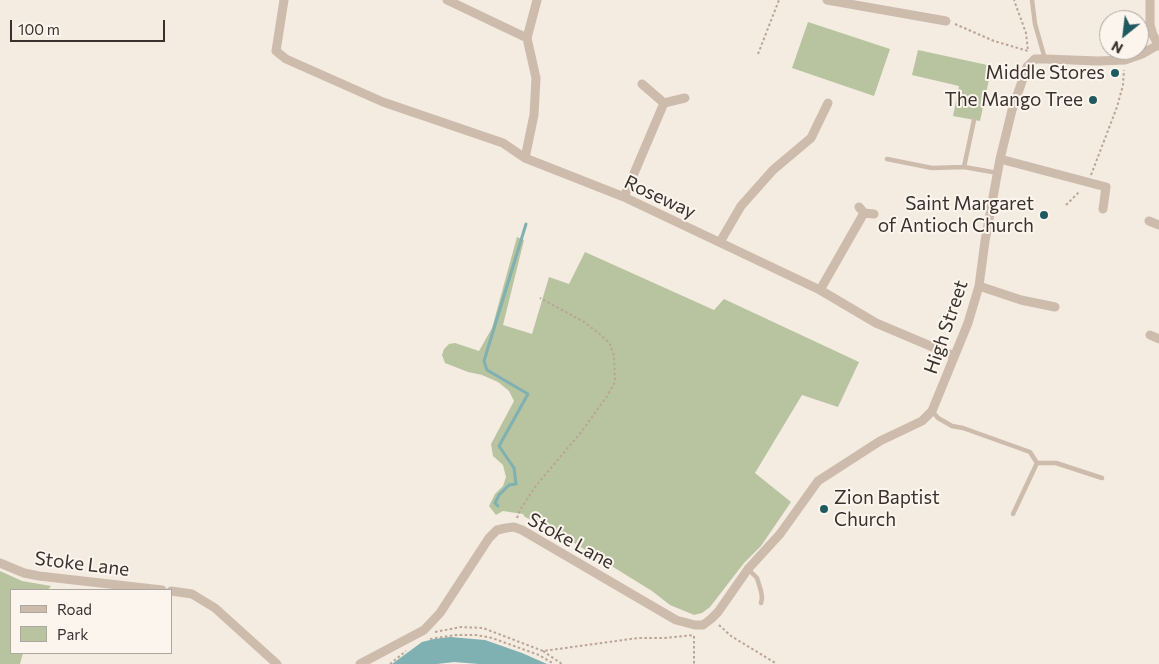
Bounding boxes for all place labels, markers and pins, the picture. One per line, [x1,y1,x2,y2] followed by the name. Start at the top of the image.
[986,62,1105,84] place label: Middle Stores
[1109,67,1121,79] marker: Middle Stores
[944,89,1083,111] place label: The Mango Tree
[1087,94,1099,106] marker: The Mango Tree
[878,193,1034,237] place label: Saint Margaret of Antioch Church
[1038,209,1050,221] marker: Saint Margaret of Antioch Church
[834,487,940,531] place label: Zion Baptist Church
[818,503,830,515] marker: Zion Baptist Church

